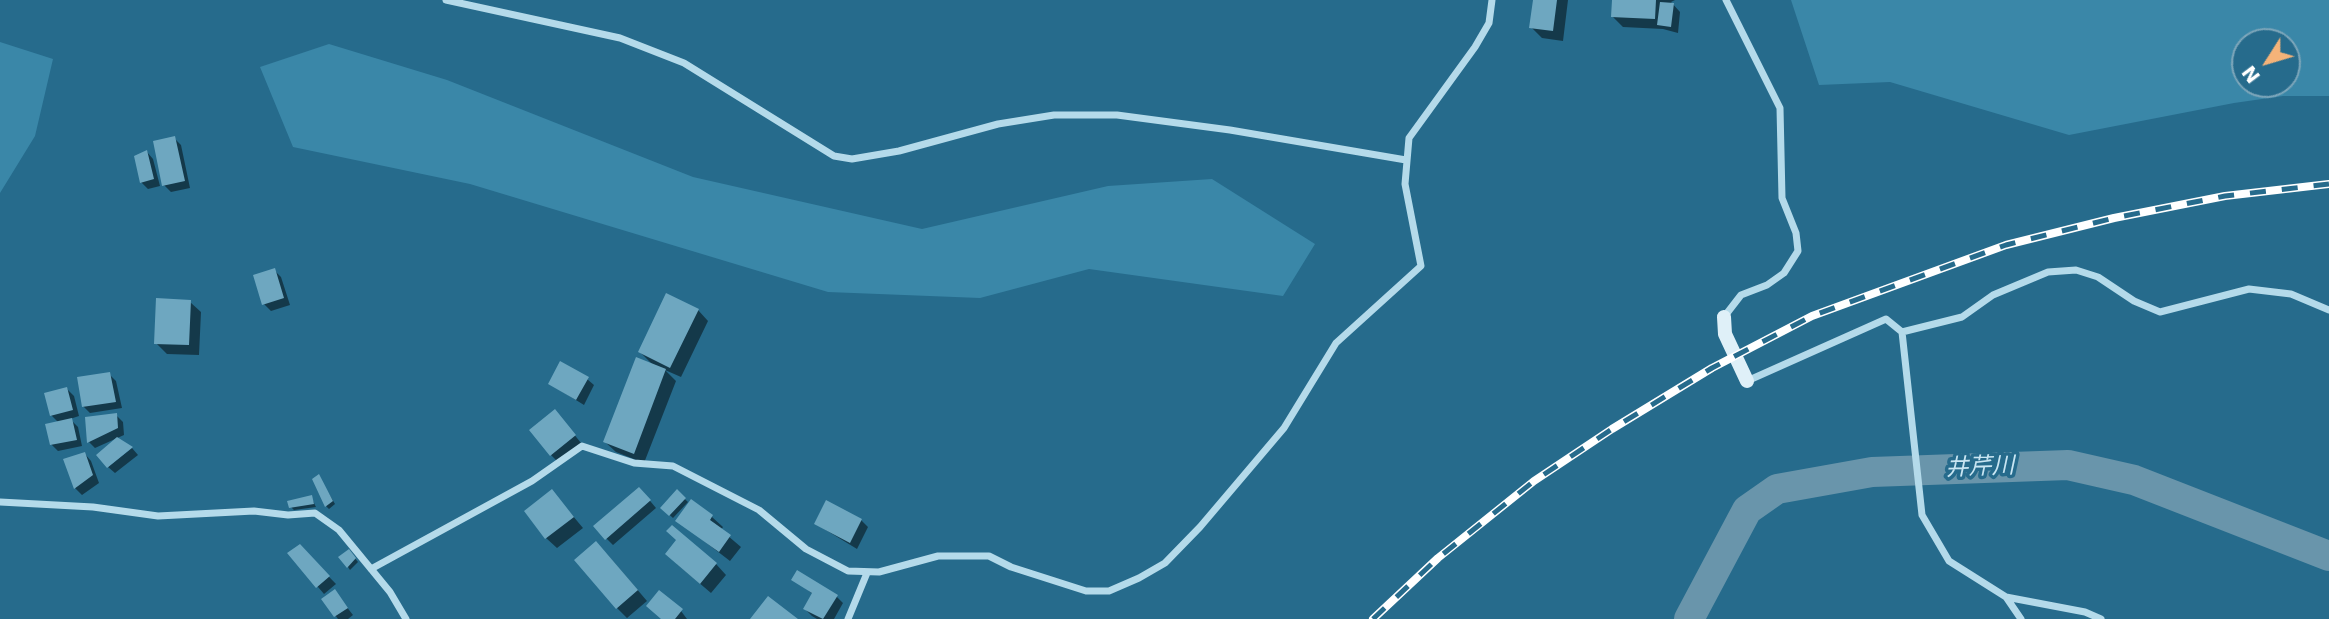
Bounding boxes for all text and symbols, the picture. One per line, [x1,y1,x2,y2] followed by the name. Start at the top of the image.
[2231,28,2301,98] north arrow
[2237,61,2264,87] text: N
[1945,453,2015,483] water label: 井芹川

